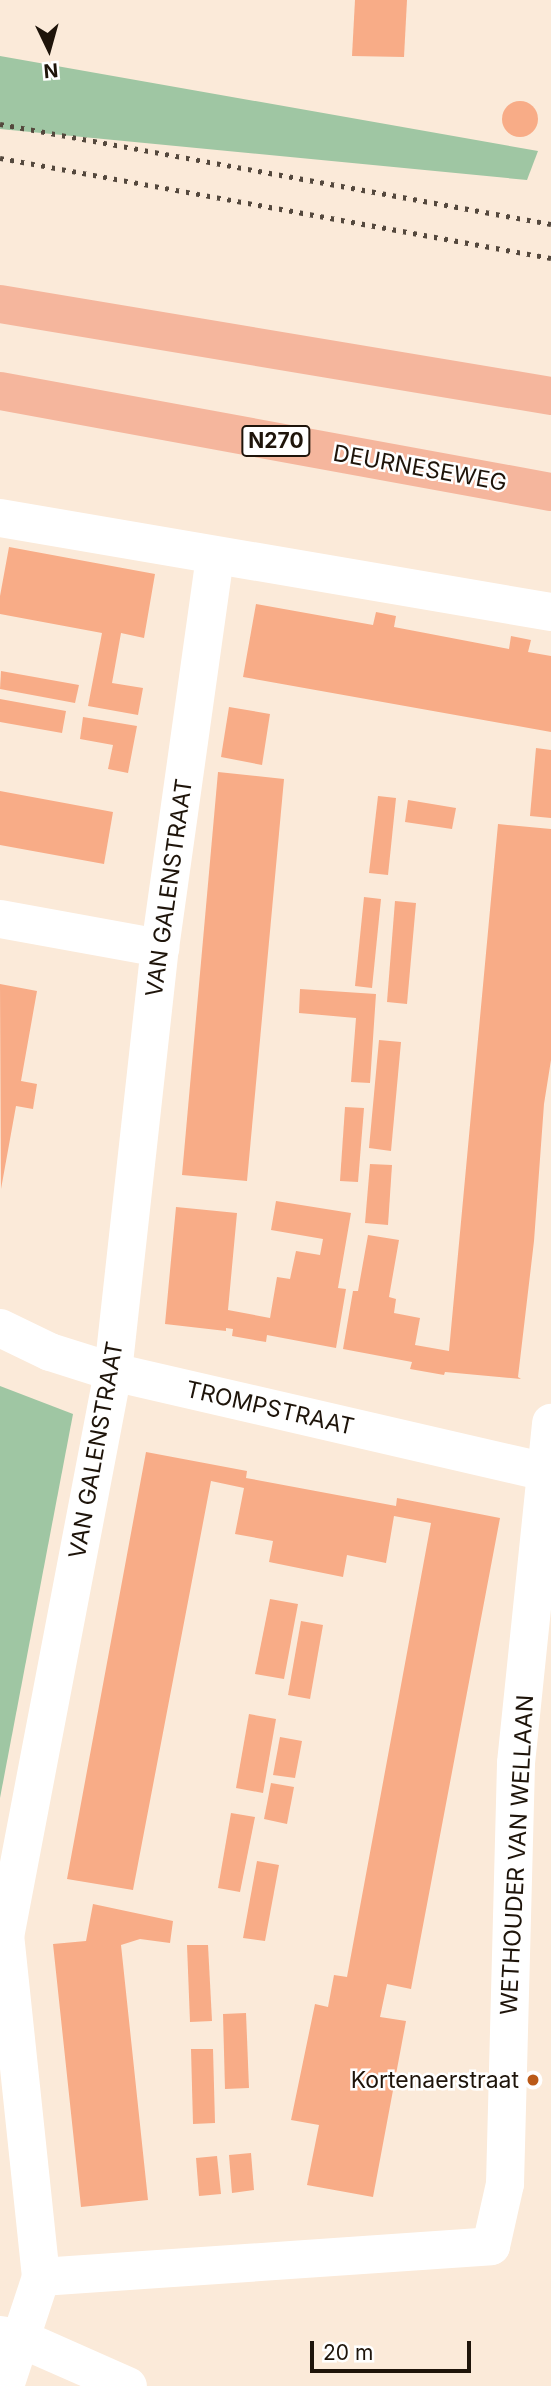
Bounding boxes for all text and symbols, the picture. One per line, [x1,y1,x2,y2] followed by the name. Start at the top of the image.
[14,14,84,84] north arrow
[43,58,59,83] text: N
[241,424,311,458] road number: N270
[331,439,509,497] street label: DEURNESEWEG
[140,777,198,999] street label: VAN GALENSTRAAT
[63,1339,129,1561] street label: VAN GALENSTRAAT
[183,1375,357,1441] street label: TROMPSTRAAT
[495,1694,539,2016] street label: WETHOUDER VAN WELLAAN
[351,2066,519,2094] place label: Kortenaerstraat
[525,2072,541,2088] marker: Kortenaerstraat
[313,2326,474,2370] scale bar
[323,2340,373,2365] text: 20 m

